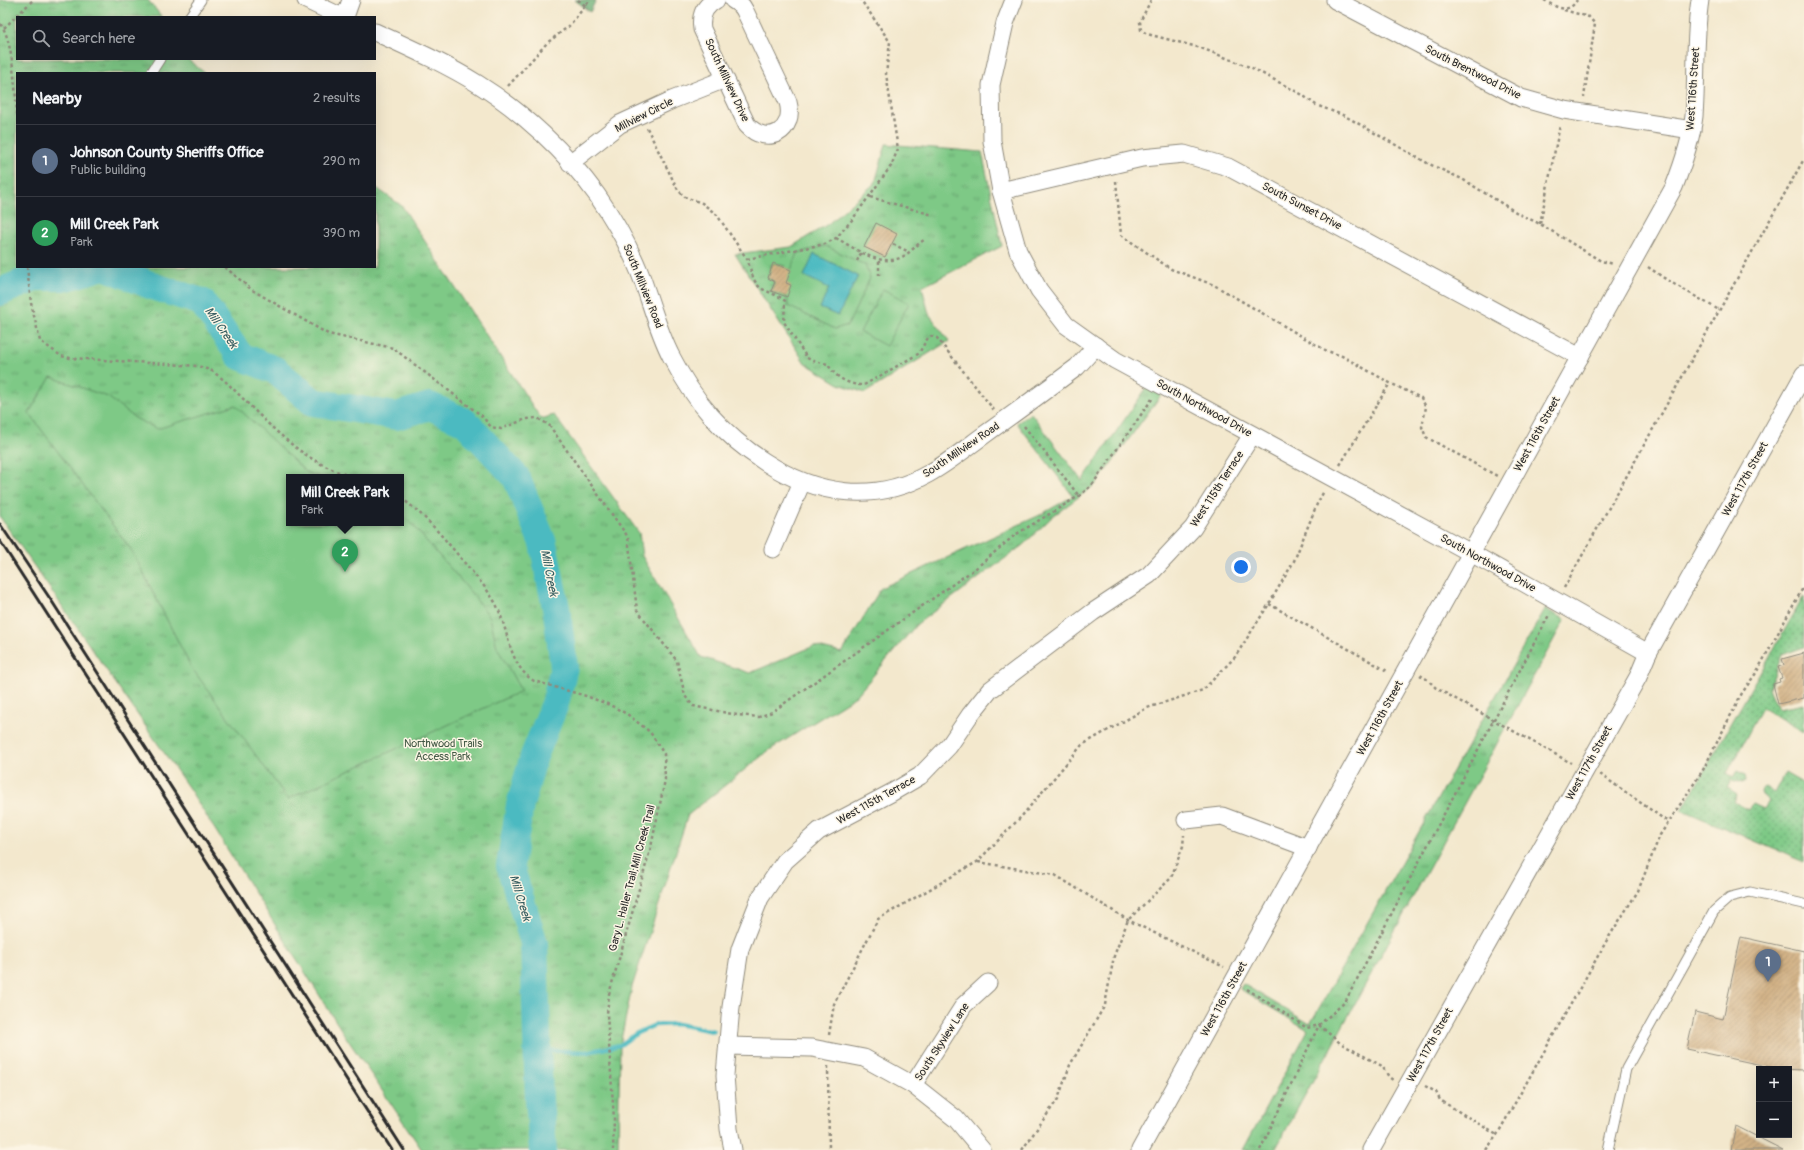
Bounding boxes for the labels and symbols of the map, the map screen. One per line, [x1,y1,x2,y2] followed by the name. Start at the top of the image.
[702,36,752,124] street label: South Millview Drive
[1423,42,1524,102] street label: South Brentwood Drive
[1684,46,1702,131] street label: West 116th Street
[613,95,676,135] street label: Millview Circle
[1260,180,1345,233] street label: South Sunset Drive
[620,242,666,330] street label: South Millview Road
[201,304,241,353] water label: Mill Creek
[1154,376,1255,440] street label: South Northwood Drive
[1511,394,1563,474] street label: West 116th Street
[920,419,1002,481] street label: South Millview Road
[1719,439,1771,518] street label: West 117th Street
[1188,448,1247,529] street label: West 115th Terrace
[1438,531,1539,595] street label: South Northwood Drive
[332,539,358,572] pin: 2
[537,548,561,599] water label: Mill Creek
[1231,557,1251,577] your location
[1354,678,1406,758] street label: West 116th Street
[1563,723,1615,802] street label: West 117th Street
[404,737,482,763] park label: Northwood Trails Access Park
[834,773,918,827] street label: West 115th Terrace
[606,803,658,953] street label: Gary L. Haller Trail;Mill Creek Trail
[506,873,534,924] water label: Mill Creek
[1755,949,1781,982] pin: 1
[1198,959,1250,1039] street label: West 116th Street
[912,1000,972,1083] street label: South Skyview Lane
[1404,1005,1456,1084] street label: West 117th Street

